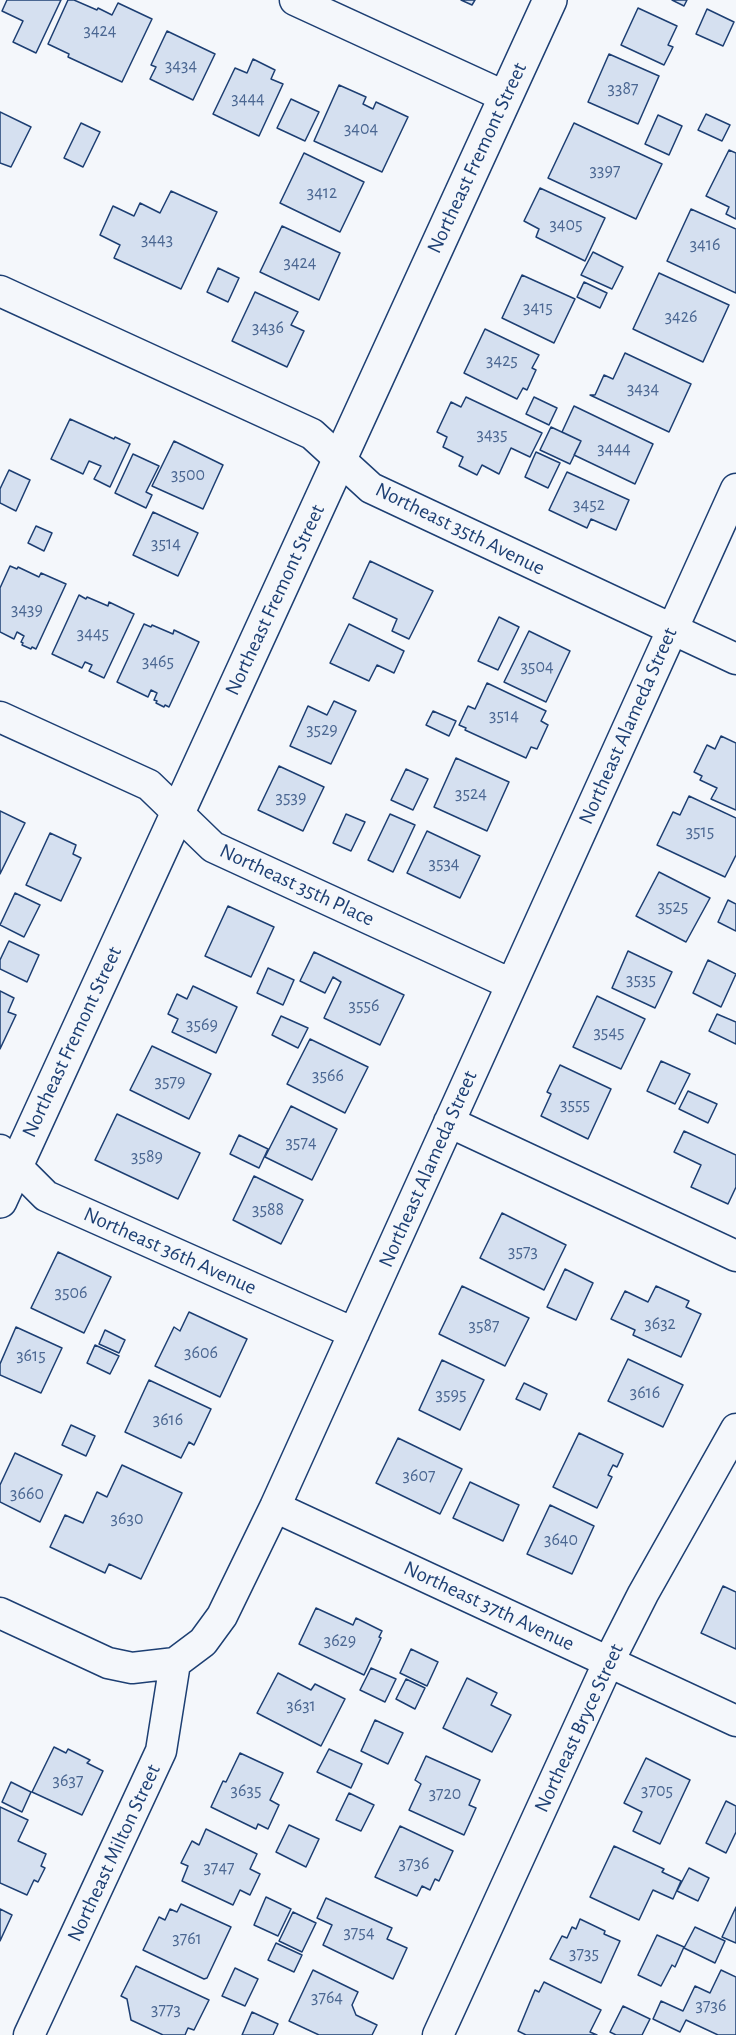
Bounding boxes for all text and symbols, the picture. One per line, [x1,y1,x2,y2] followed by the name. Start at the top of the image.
[84,20,116,42] house number: 3424
[165,55,197,77] house number: 3434
[422,58,532,258] street label: Northeast Fremont Street
[608,78,638,100] house number: 3387
[231,88,265,110] house number: 3444
[344,118,378,140] house number: 3404
[590,160,620,182] house number: 3397
[307,182,337,204] house number: 3412
[549,214,583,236] house number: 3405
[141,229,173,251] house number: 3443
[690,234,720,256] house number: 3416
[284,252,316,274] house number: 3424
[523,297,553,319] house number: 3415
[665,306,697,328] house number: 3426
[252,317,284,339] house number: 3436
[486,350,518,372] house number: 3425
[627,378,659,400] house number: 3434
[476,424,508,446] house number: 3435
[597,438,631,460] house number: 3444
[171,464,205,486] house number: 3500
[371,477,549,581] street label: Northeast 35th Avenue
[573,494,605,516] house number: 3452
[220,500,330,700] street label: Northeast Fremont Street
[151,533,181,555] house number: 3514
[11,599,43,621] house number: 3439
[77,623,109,645] house number: 3445
[573,624,683,828] street label: Northeast Alameda Street
[142,651,174,673] house number: 3465
[520,656,554,678] house number: 3504
[489,705,519,727] house number: 3514
[306,719,338,741] house number: 3529
[455,783,487,805] house number: 3524
[276,787,306,809] house number: 3539
[686,821,714,843] house number: 3515
[216,838,378,932] street label: Northeast 35th Place
[428,853,460,875] house number: 3534
[658,896,688,918] house number: 3525
[17,942,127,1142] street label: Northeast Fremont Street
[626,969,656,991] house number: 3535
[349,995,379,1017] house number: 3556
[186,1014,218,1036] house number: 3569
[593,1022,625,1044] house number: 3545
[312,1065,344,1087] house number: 3566
[373,1067,483,1271] street label: Northeast Alameda Street
[155,1071,185,1093] house number: 3579
[560,1094,590,1116] house number: 3555
[285,1132,317,1154] house number: 3574
[131,1146,163,1168] house number: 3589
[252,1199,284,1221] house number: 3588
[80,1202,260,1300] street label: Northeast 36th Avenue
[508,1241,538,1263] house number: 3573
[55,1282,87,1304] house number: 3506
[644,1313,676,1335] house number: 3632
[469,1315,499,1337] house number: 3587
[184,1342,218,1364] house number: 3606
[16,1345,46,1367] house number: 3615
[630,1382,660,1404] house number: 3616
[436,1384,466,1406] house number: 3595
[153,1409,183,1431] house number: 3616
[403,1465,435,1487] house number: 3607
[10,1483,44,1505] house number: 3660
[111,1508,143,1530] house number: 3630
[544,1529,578,1551] house number: 3640
[400,1555,578,1657] street label: Northeast 37th Avenue
[324,1630,356,1652] house number: 3629
[529,1640,629,1816] street label: Northeast Bryce Street
[286,1695,316,1717] house number: 3631
[62,1760,166,1946] street label: Northeast Milton Street
[53,1770,83,1792] house number: 3637
[231,1780,261,1802] house number: 3635
[641,1780,673,1802] house number: 3705
[429,1783,461,1805] house number: 3720
[399,1853,429,1875] house number: 3736
[203,1857,235,1879] house number: 3747
[343,1922,375,1944] house number: 3754
[172,1928,202,1950] house number: 3761
[569,1943,599,1965] house number: 3735
[311,1987,343,2009] house number: 3764
[696,1995,726,2017] house number: 3736
[151,1999,181,2021] house number: 3773

